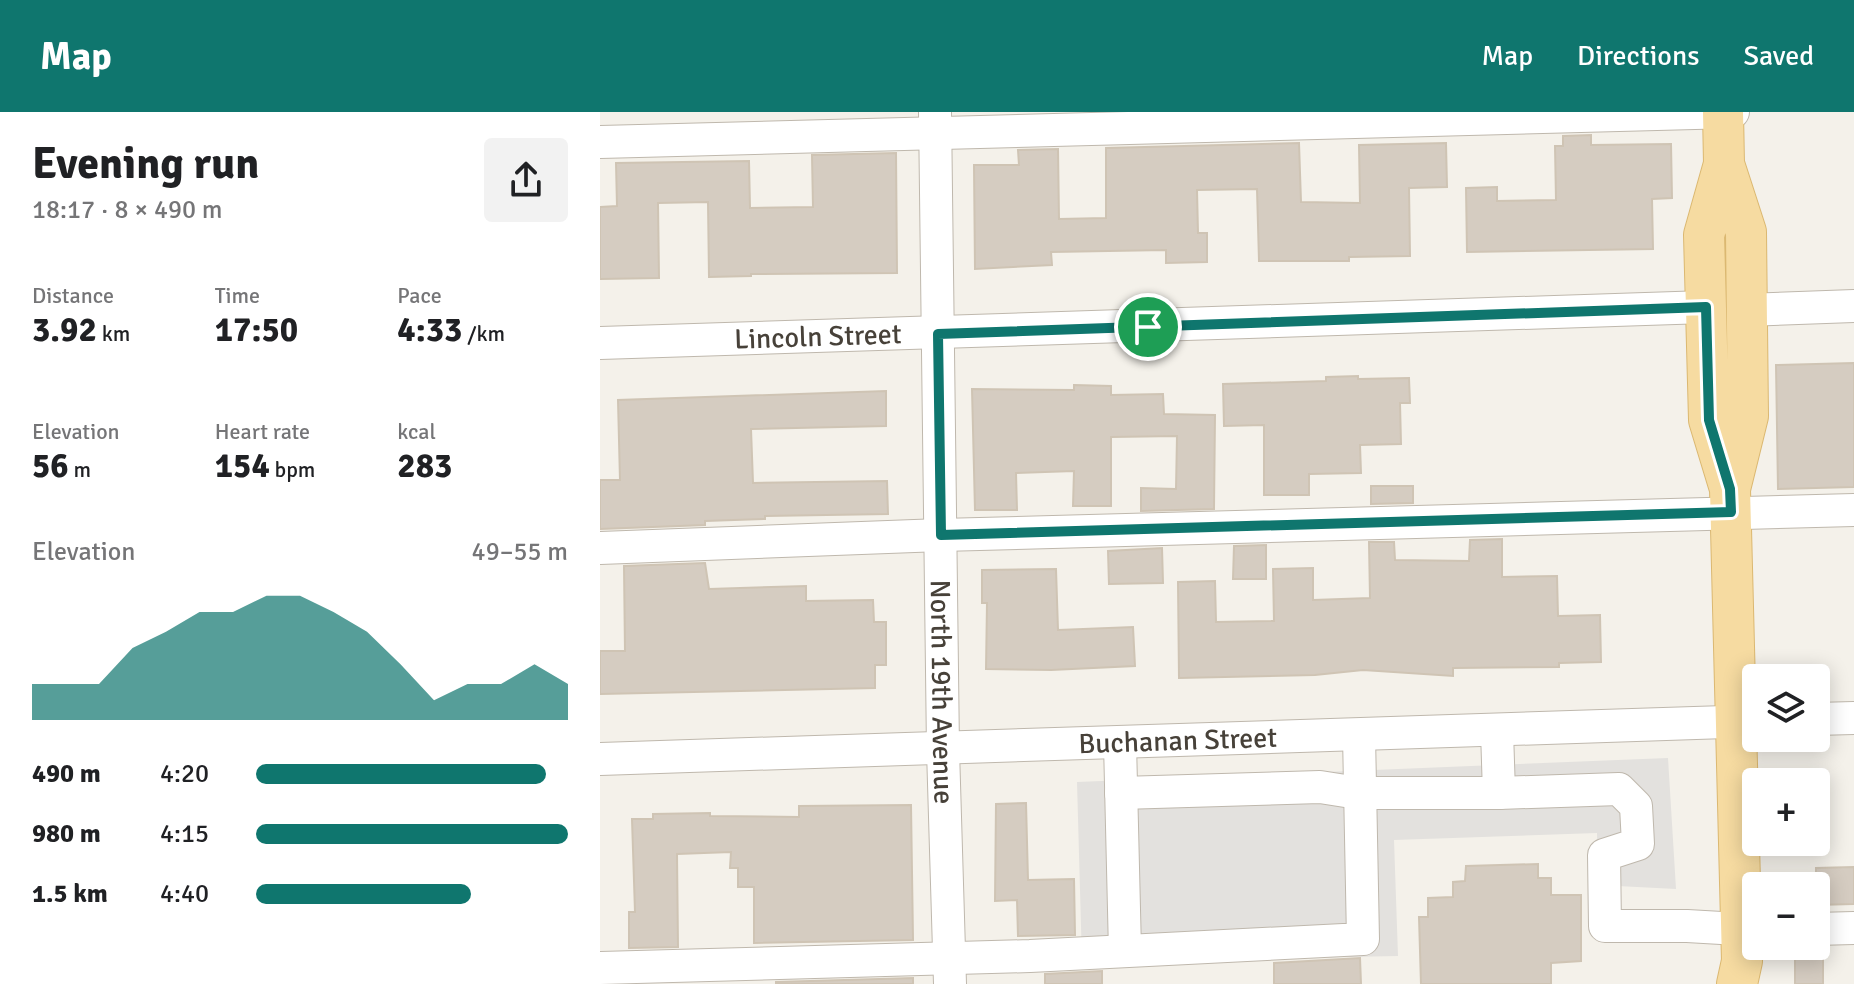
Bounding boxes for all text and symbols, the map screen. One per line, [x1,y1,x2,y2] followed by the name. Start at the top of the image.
[40,33,112,80] text: Map
[1481,39,1533,73] text: Map
[1577,39,1699,73] text: Directions
[1743,39,1814,73] text: Saved
[32,137,259,191] text: Evening run
[484,138,568,222] button: share
[32,194,223,226] text: 18:17 · 8 × 490 m
[32,282,114,309] text: Distance
[215,282,260,309] text: Time
[397,282,442,309] text: Pace
[1114,293,1182,361] pin
[1126,305,1170,349] icon: arrive
[32,309,97,351] text: 3.92
[215,309,298,351] text: 17:50
[397,309,462,351] text: 4:33
[734,317,902,357] street label: Lincoln Street
[97,320,130,347] text: km
[462,320,505,347] text: /km
[32,418,120,445] text: Elevation
[215,418,310,445] text: Heart rate
[397,418,436,445] text: kcal
[32,445,69,487] text: 56
[215,445,270,487] text: 154
[397,445,452,487] text: 283
[69,456,91,483] text: m
[270,456,315,483] text: bpm
[32,536,136,568] text: Elevation
[472,536,568,568] text: 49–55 m
[923,579,961,805] street label: North 19th Avenue
[1742,664,1830,960] map controls
[1742,664,1830,752] button: layers
[1078,721,1278,761] street label: Buchanan Street
[32,758,101,790] text: 490 m
[160,758,209,790] text: 4:20
[1742,768,1830,856] button: +
[32,818,101,850] text: 980 m
[160,818,209,850] text: 4:15
[1742,872,1830,960] button: −
[32,878,108,910] text: 1.5 km
[160,878,209,910] text: 4:40

